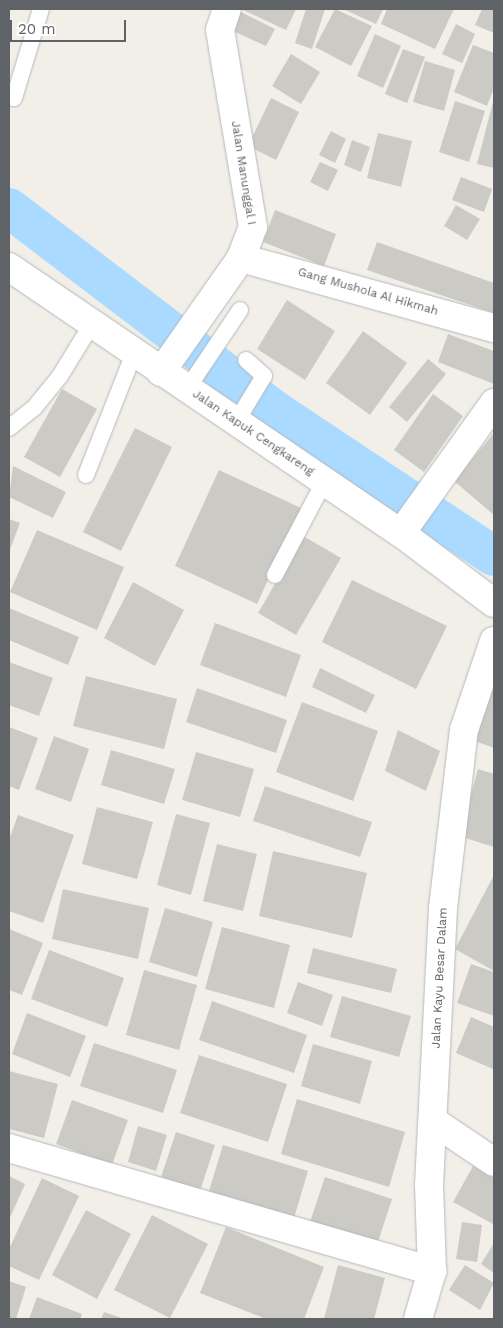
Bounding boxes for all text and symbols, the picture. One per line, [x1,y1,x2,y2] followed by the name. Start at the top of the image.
[12,10,129,42] scale bar
[18,20,56,38] text: 20 m
[228,120,258,226] street label: Jalan Manunggal I
[296,265,440,319] street label: Gang Mushola Al Hikmah
[189,387,317,479] street label: Jalan Kapuk Cengkareng
[429,907,451,1049] street label: Jalan Kayu Besar Dalam

